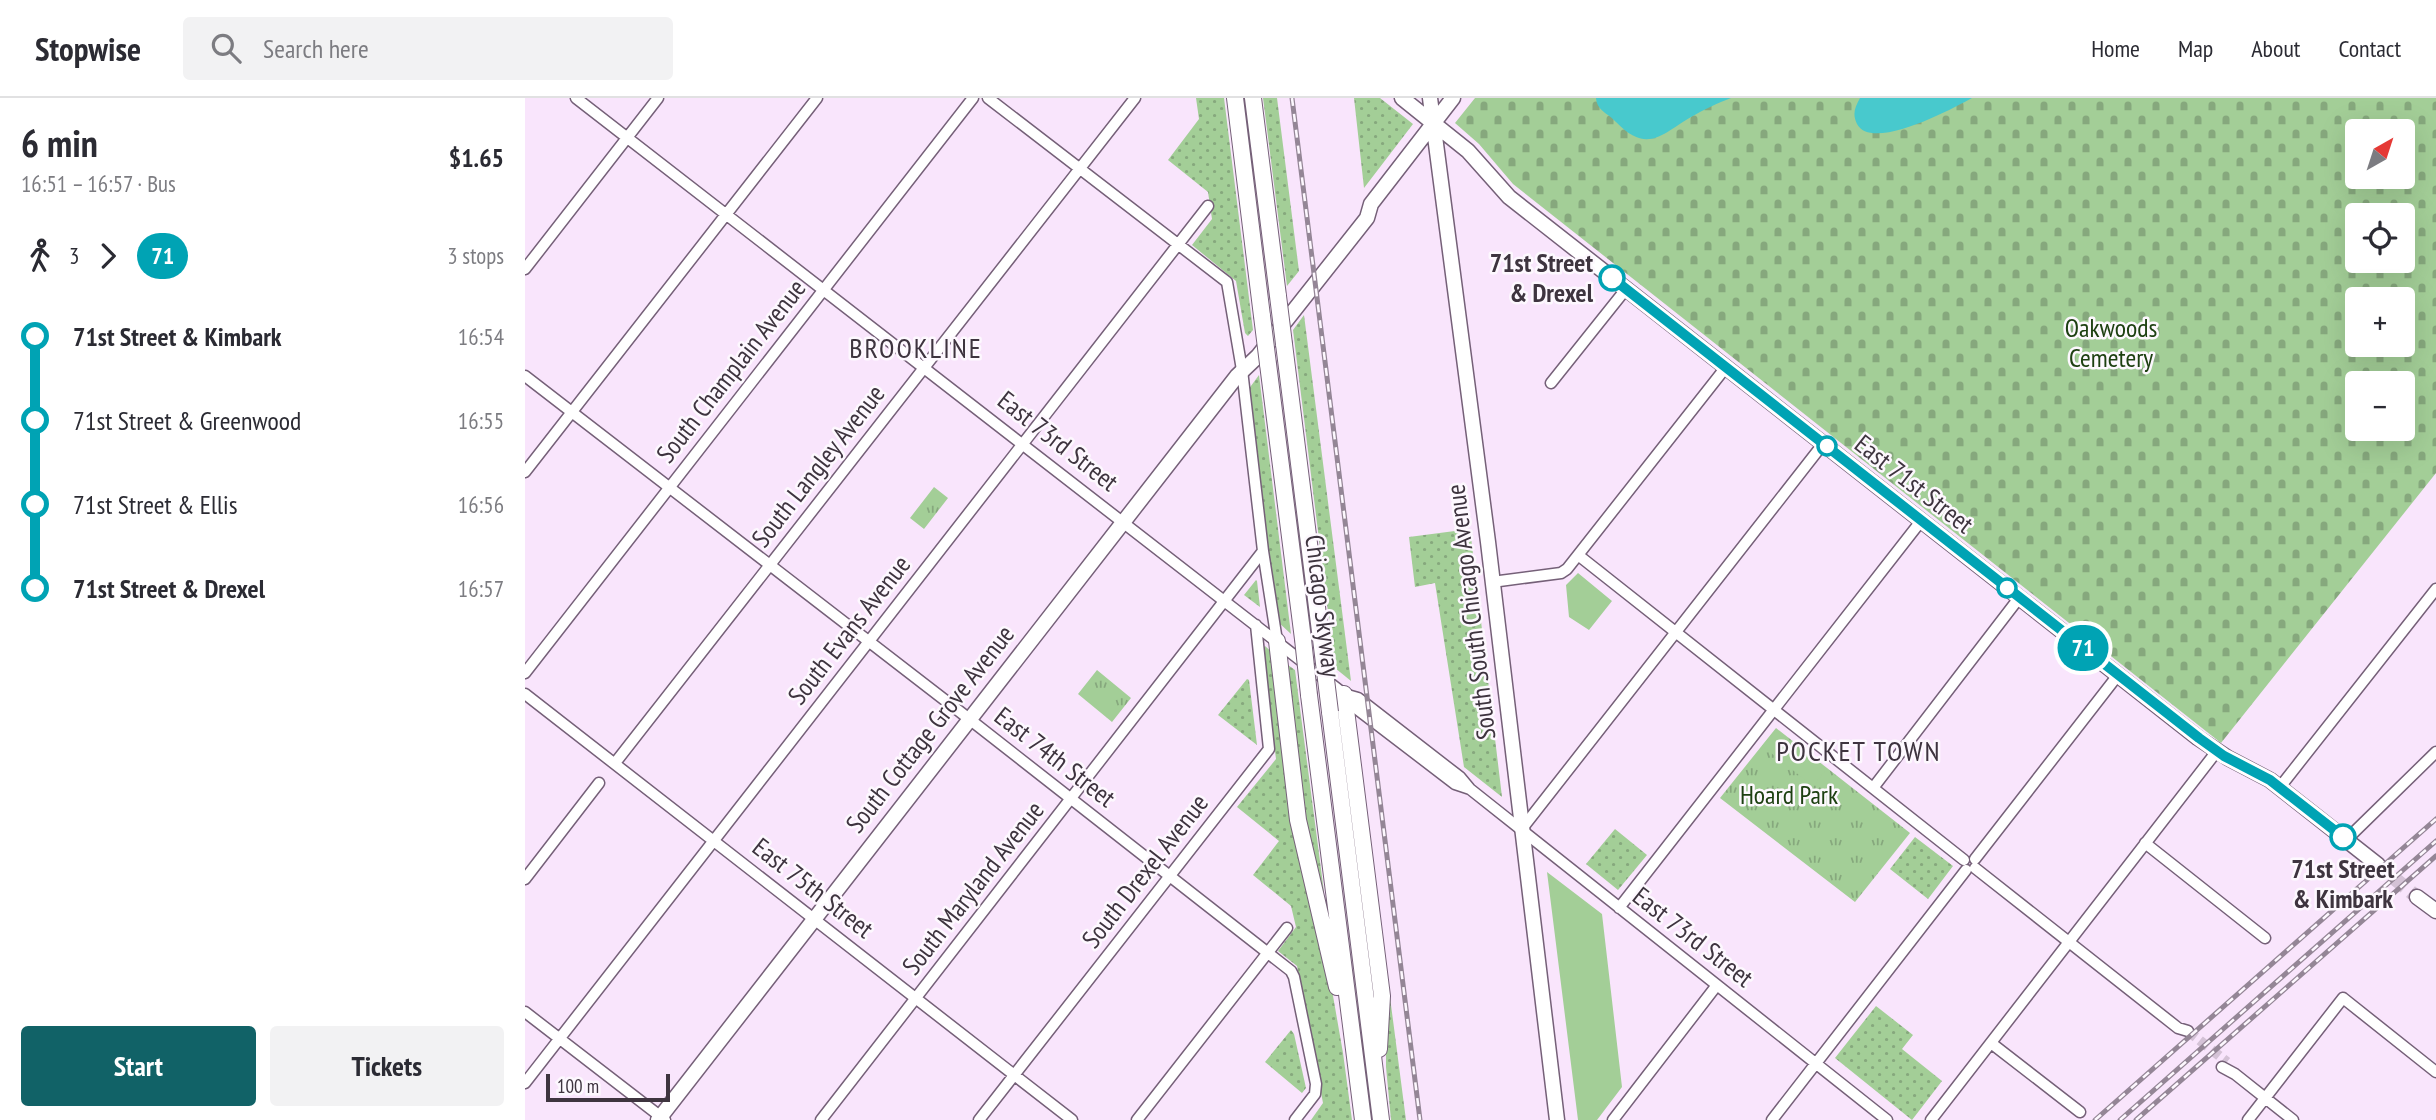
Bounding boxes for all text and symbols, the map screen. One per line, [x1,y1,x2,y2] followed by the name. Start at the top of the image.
[183,17,673,80] search box
[35,27,141,70] text: Stopwise
[207,29,245,67] icon: search
[263,32,369,65] text: Search here
[2091,33,2140,64] text: Home
[2178,33,2213,64] text: Map
[2251,33,2300,64] text: About
[2338,33,2401,64] text: Contact
[21,118,98,167] text: 6 min
[2345,119,2415,189] north arrow
[2345,119,2415,441] map controls
[449,141,504,174] text: $1.65
[21,169,176,198] text: 16:51 – 16:57 · Bus
[2345,203,2415,273] button: locate
[21,237,59,275] icon: walk
[89,237,127,275] icon: forward
[151,240,174,271] text: 71
[69,241,79,270] text: 3
[447,241,504,270] text: 3 stops
[1490,246,1594,309] place label: 71st Street & Drexel
[1599,265,1625,291] marker: 71st Street & Drexel
[649,272,813,469] street label: South Champlain Avenue
[2345,287,2415,357] button: +
[2065,311,2157,374] park label: Oakwoods Cemetery
[73,320,282,353] text: 71st Street & Kimbark
[458,322,504,351] text: 16:54
[849,329,983,366] district label: BROOKLINE
[2345,371,2415,441] button: −
[744,378,891,554] street label: South Langley Avenue
[991,383,1125,498] street label: East 73rd Street
[73,404,301,437] text: 71st Street & Greenwood
[458,406,504,435] text: 16:55
[1848,427,1980,540] street label: East 71st Street
[1817,436,1837,456] unlabelled marker
[1438,482,1503,742] street label: South South Chicago Avenue
[73,488,237,521] text: 71st Street & Ellis
[458,490,504,519] text: 16:56
[1298,533,1349,679] street label: Chicago Skyway
[780,549,917,711] street label: South Evans Avenue
[73,572,265,605] text: 71st Street & Drexel
[458,574,504,603] text: 16:57
[1997,578,2017,598] unlabelled marker
[838,618,1021,839] street label: South Cottage Grove Avenue
[2051,625,2115,671] line badge: 71
[2072,632,2094,663] text: 71
[988,699,1122,814] street label: East 74th Street
[1776,732,1942,769] district label: POCKET TOWN
[1740,778,1838,811] park label: Hoard Park
[1074,787,1215,954] street label: South Drexel Avenue
[895,794,1051,981] street label: South Maryland Avenue
[2330,824,2356,850] marker: 71st Street & Kimbark
[746,830,880,945] street label: East 75th Street
[2291,852,2395,915] place label: 71st Street & Kimbark
[1626,879,1760,994] street label: East 73rd Street
[21,1026,256,1106] button: Start
[270,1026,504,1106] button: Tickets
[546,1071,670,1103] scale bar
[557,1074,599,1098] text: 100 m

